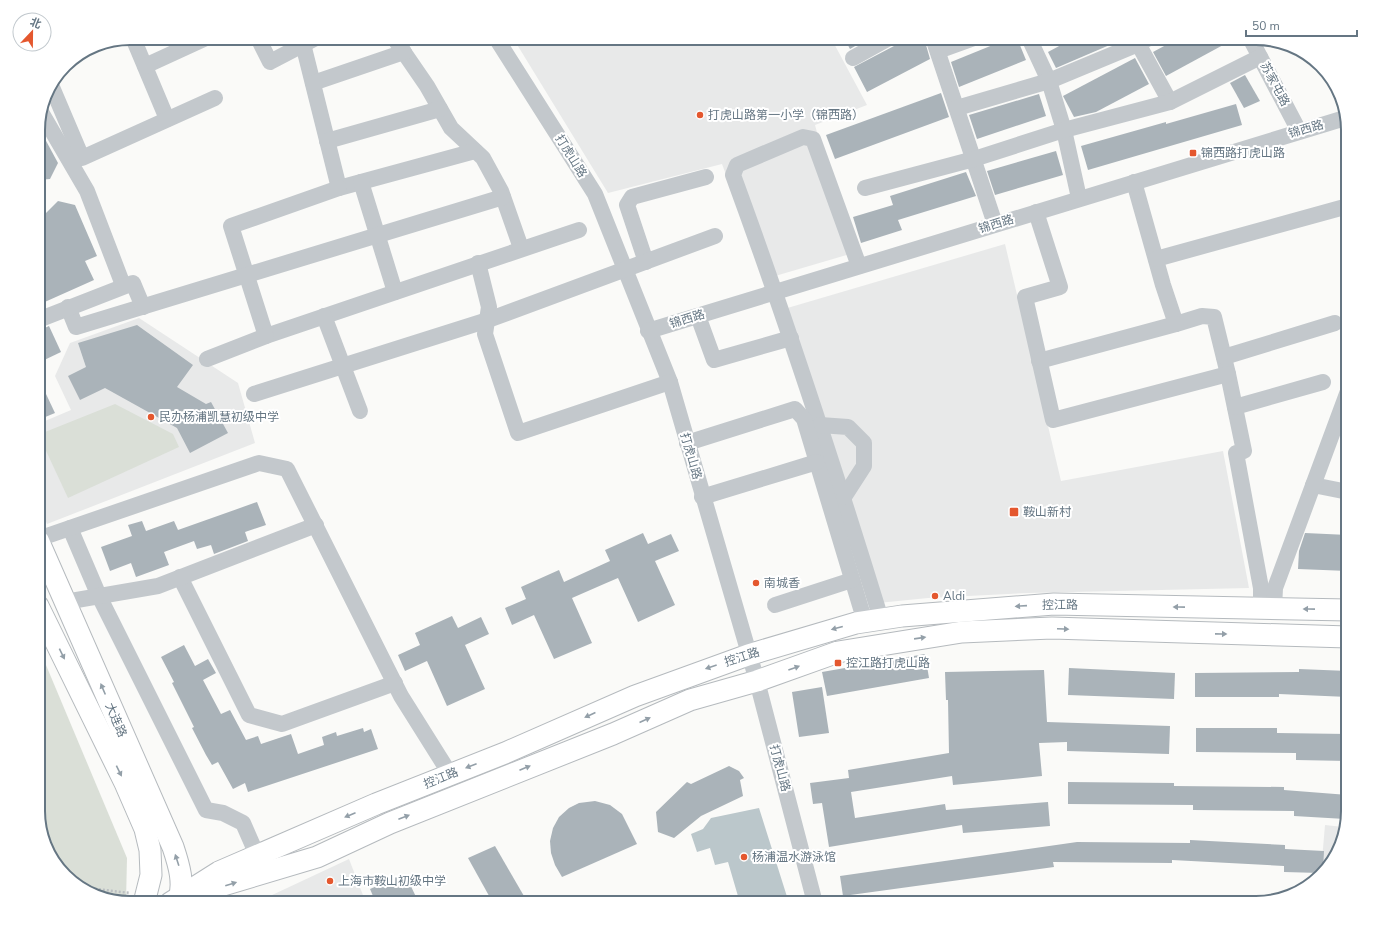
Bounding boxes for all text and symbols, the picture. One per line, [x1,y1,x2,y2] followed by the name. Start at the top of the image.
[12,12,52,52] north arrow
[1246,12,1357,38] scale bar
[28,14,43,32] text: 北
[1252,18,1280,34] text: 50 m
[1257,59,1293,109] street label: 苏家屯路
[708,107,864,123] place label: 打虎山路第一小学（锦西路）
[695,110,705,120] marker: 打虎山路第一小学（锦西路）
[1286,116,1326,142] street label: 锦西路
[551,131,591,181] street label: 打虎山路
[1201,145,1285,161] place label: 锦西路打虎山路
[1188,148,1198,158] marker: 锦西路打虎山路
[976,211,1016,237] street label: 锦西路
[667,306,707,332] street label: 锦西路
[159,409,279,425] place label: 民办杨浦凯慧初级中学
[146,412,156,422] marker: 民办杨浦凯慧初级中学
[677,431,705,481] street label: 打虎山路
[1023,504,1072,520] place label: 鞍山新村
[1008,506,1020,518] marker: 鞍山新村
[764,575,800,591] place label: 南城香
[751,578,761,588] marker: 南城香
[943,588,965,604] place label: Aldi
[930,591,940,601] marker: Aldi
[1042,597,1078,613] street label: 控江路
[1015,603,1027,610] one-way arrow
[1173,603,1185,610] one-way arrow
[1302,606,1315,612] one-way arrow
[831,626,843,632] one-way arrow
[1057,626,1070,632] one-way arrow
[1215,631,1228,637] one-way arrow
[914,635,926,641] one-way arrow
[722,644,762,670] street label: 控江路
[58,648,65,660] one-way arrow
[846,655,930,671] place label: 控江路打虎山路
[833,658,843,668] marker: 控江路打虎山路
[705,664,717,670] one-way arrow
[788,664,800,670] one-way arrow
[100,683,106,695] one-way arrow
[102,700,130,740] street label: 大连路
[585,712,596,718] one-way arrow
[640,717,651,723] one-way arrow
[766,743,794,793] street label: 打虎山路
[421,764,461,792] street label: 控江路
[464,764,476,770] one-way arrow
[116,765,122,776] one-way arrow
[519,765,531,771] one-way arrow
[345,812,356,818] one-way arrow
[399,814,411,820] one-way arrow
[752,849,836,865] place label: 杨浦温水游泳馆
[739,852,749,862] marker: 杨浦温水游泳馆
[174,853,180,865] one-way arrow
[338,873,446,889] place label: 上海市鞍山初级中学
[325,876,335,886] marker: 上海市鞍山初级中学
[225,881,237,887] one-way arrow

